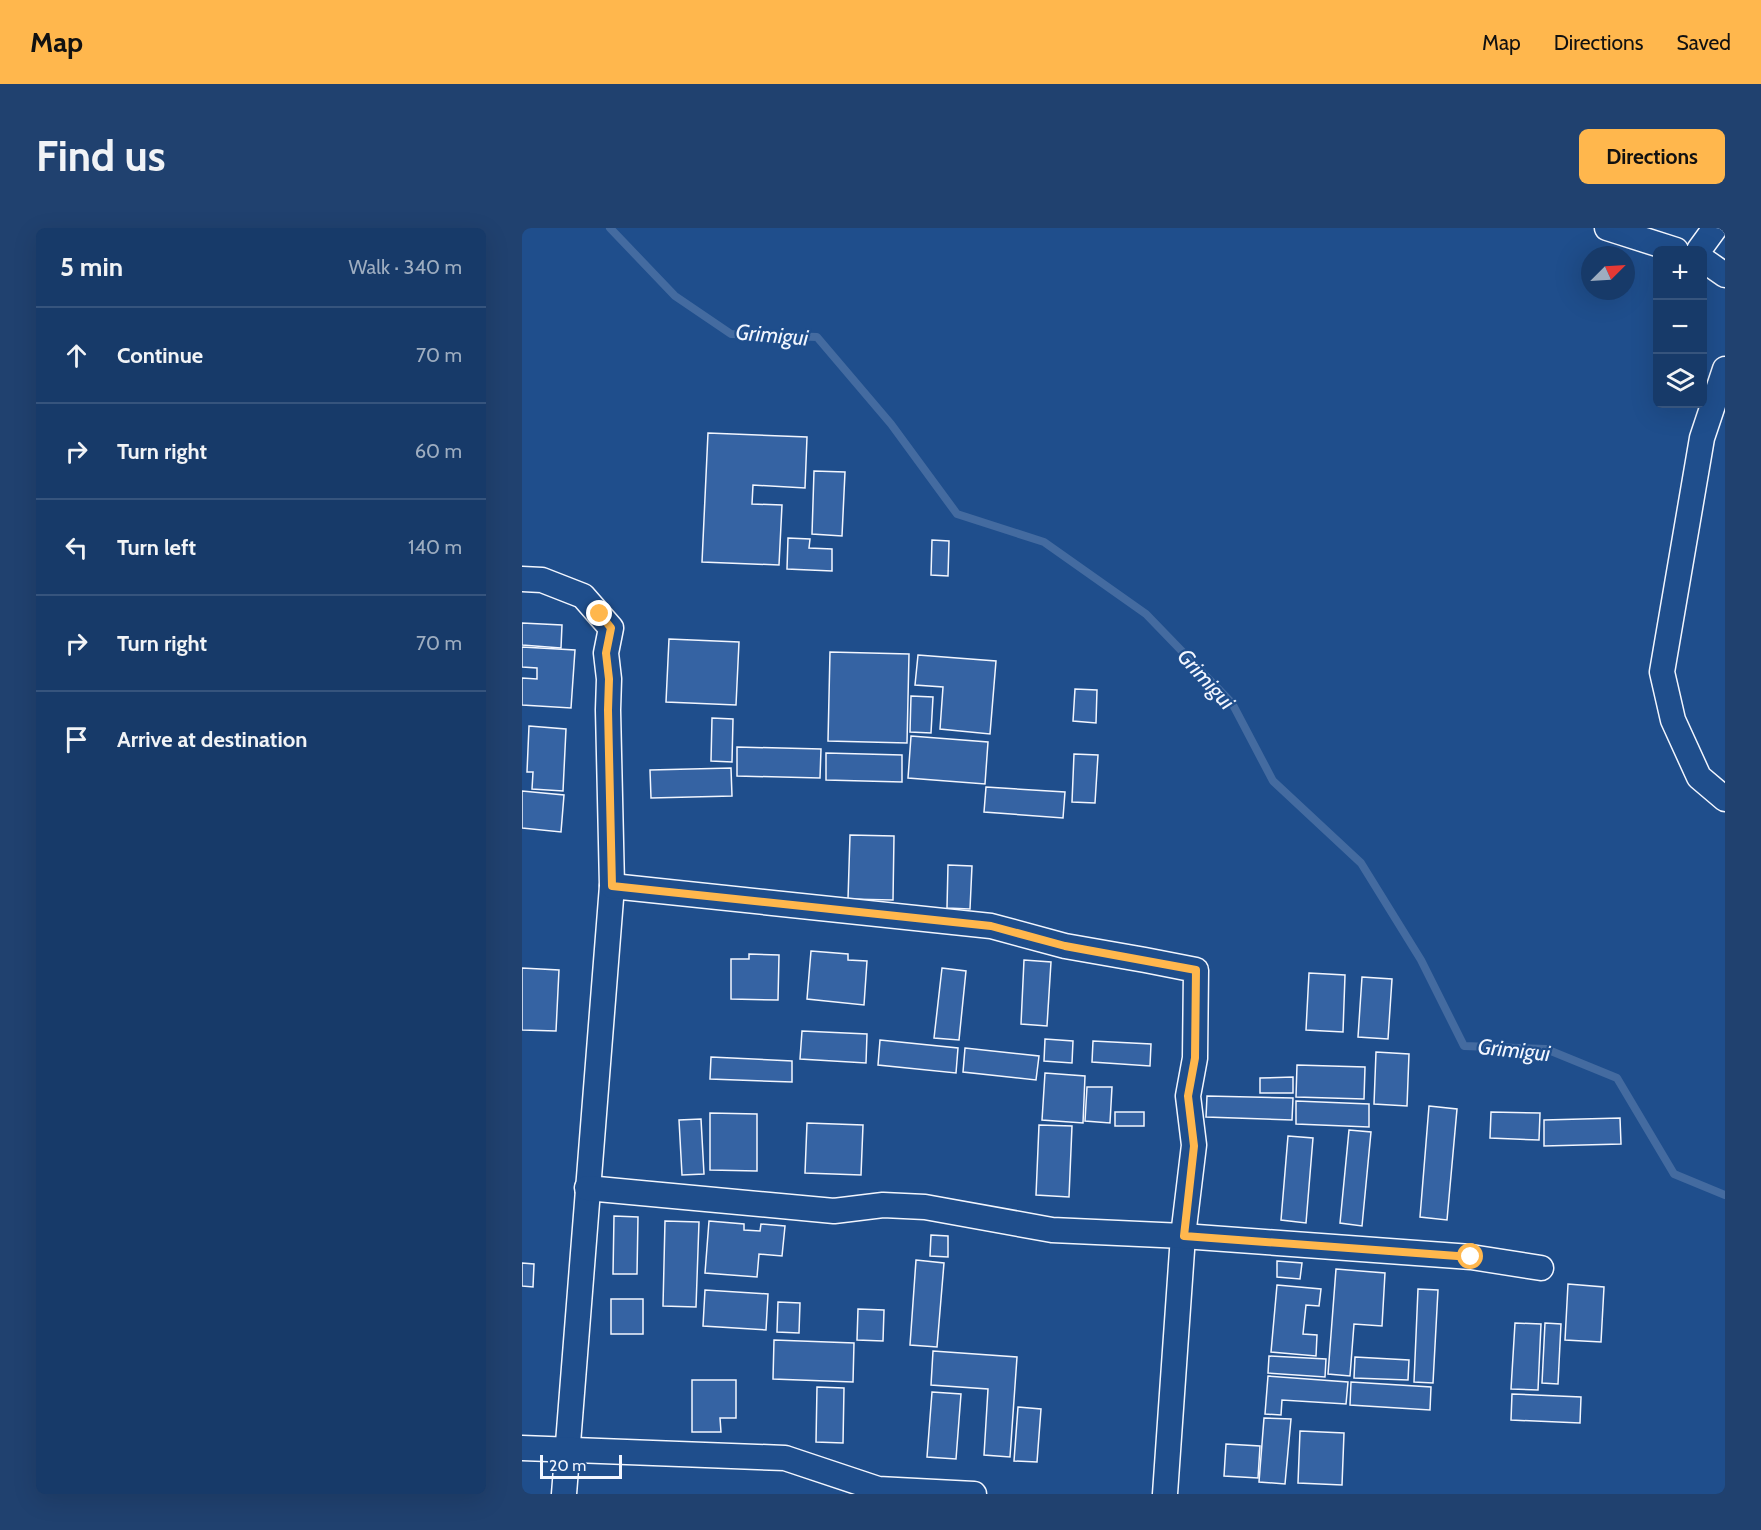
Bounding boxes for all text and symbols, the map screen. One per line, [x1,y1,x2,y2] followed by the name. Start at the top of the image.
[30,25,83,59] text: Map
[1482,30,1521,55] text: Map
[1554,30,1643,55] text: Directions
[1676,30,1731,55] text: Saved
[1579,129,1725,184] button: Directions
[36,130,165,182] text: Find us
[1581,246,1635,300] north arrow
[1653,246,1707,408] map controls
[1653,246,1707,300] button: +
[60,251,123,283] text: 5 min
[348,255,462,279] text: Walk · 340 m
[1653,300,1707,354] button: −
[734,318,810,352] water label: Grimigui
[60,339,93,372] icon: ahead
[117,342,203,369] text: Continue
[416,343,462,367] text: 70 m
[1653,354,1707,408] button: layers
[60,435,93,468] icon: right
[117,438,207,465] text: Turn right
[415,439,462,463] text: 60 m
[60,531,93,564] icon: left
[117,534,196,561] text: Turn left
[408,535,462,559] text: 140 m
[586,600,612,626] route end
[60,627,93,660] icon: right
[117,630,207,657] text: Turn right
[416,631,462,655] text: 70 m
[1172,643,1241,715] water label: Grimigui
[60,723,93,756] icon: arrive
[117,726,307,753] text: Arrive at destination
[1476,1033,1552,1067] water label: Grimigui
[1457,1243,1483,1269] route start
[540,1452,622,1480] scale bar
[549,1456,586,1475] text: 20 m

